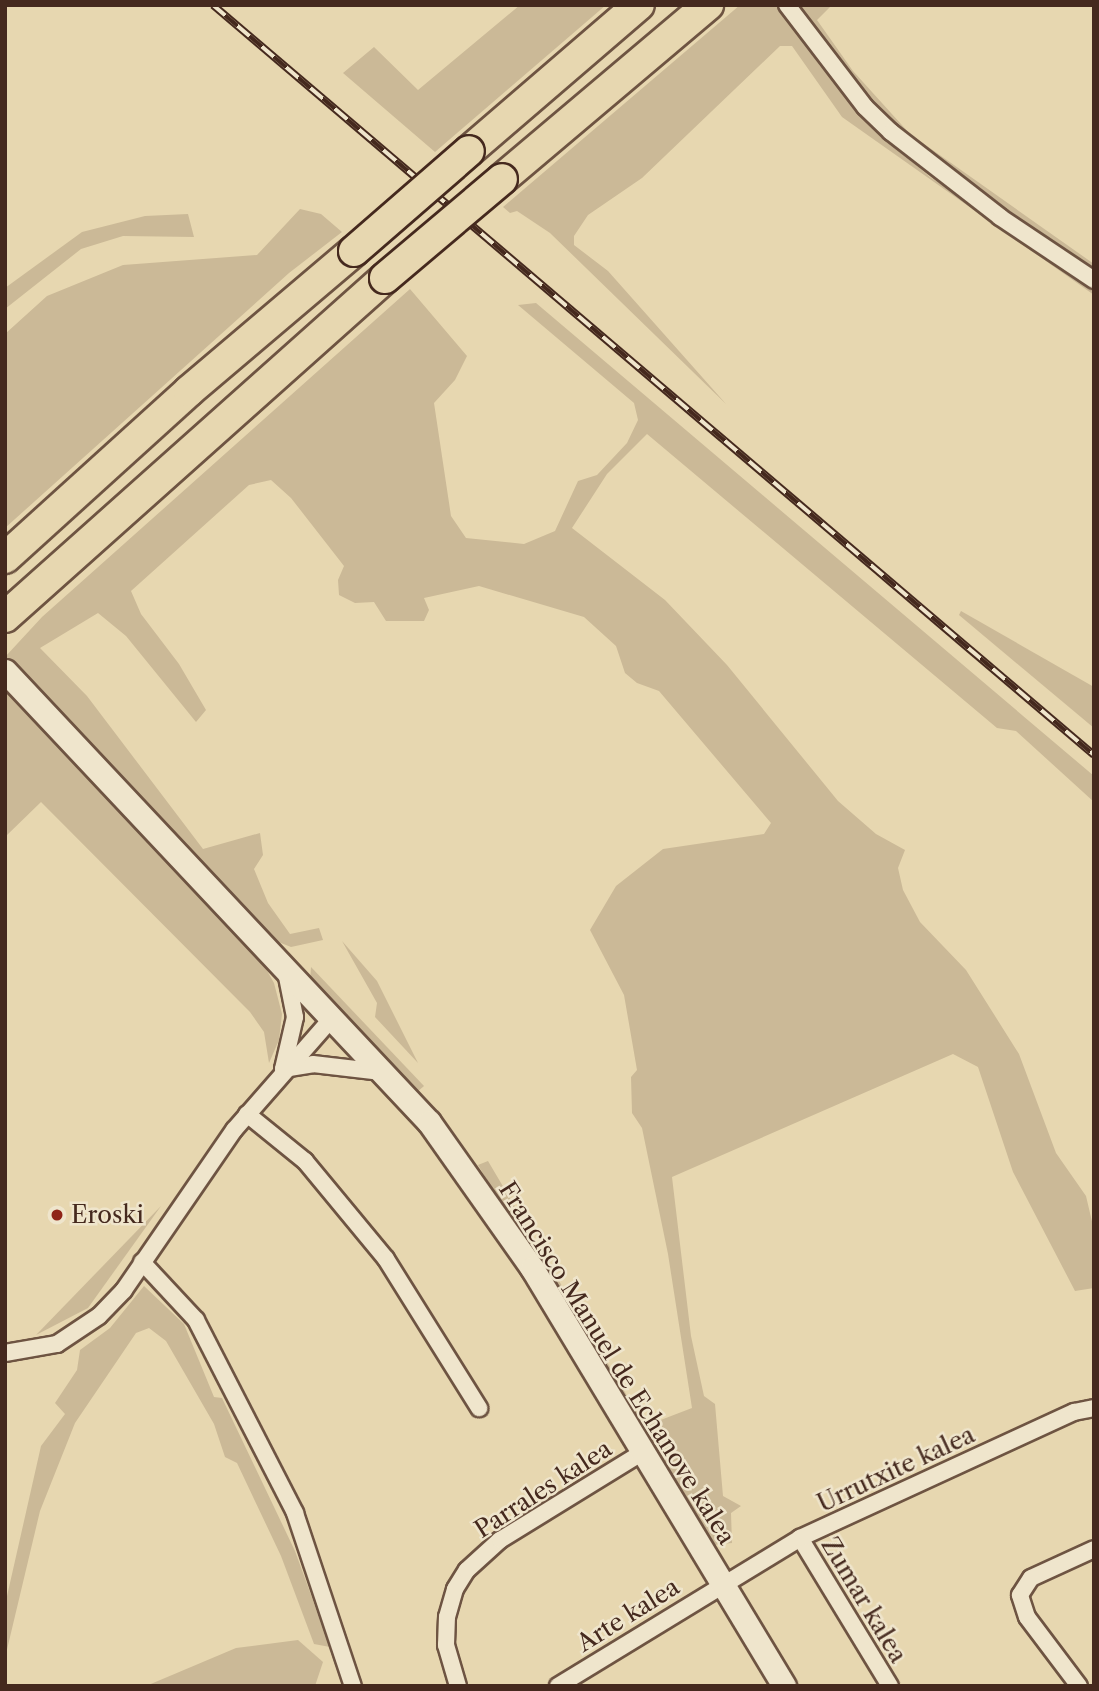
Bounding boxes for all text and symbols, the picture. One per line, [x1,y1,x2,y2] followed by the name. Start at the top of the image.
[493,1176,741,1550] street label: Francisco Manuel de Echanove kalea
[71,1201,144,1229] place label: Eroski
[49,1207,65,1223] marker: Eroski
[813,1420,979,1518] street label: Urrutxite kalea
[469,1434,617,1544] street label: Parrales kalea
[815,1532,913,1668] street label: Zumar kalea
[571,1572,685,1658] street label: Arte kalea

